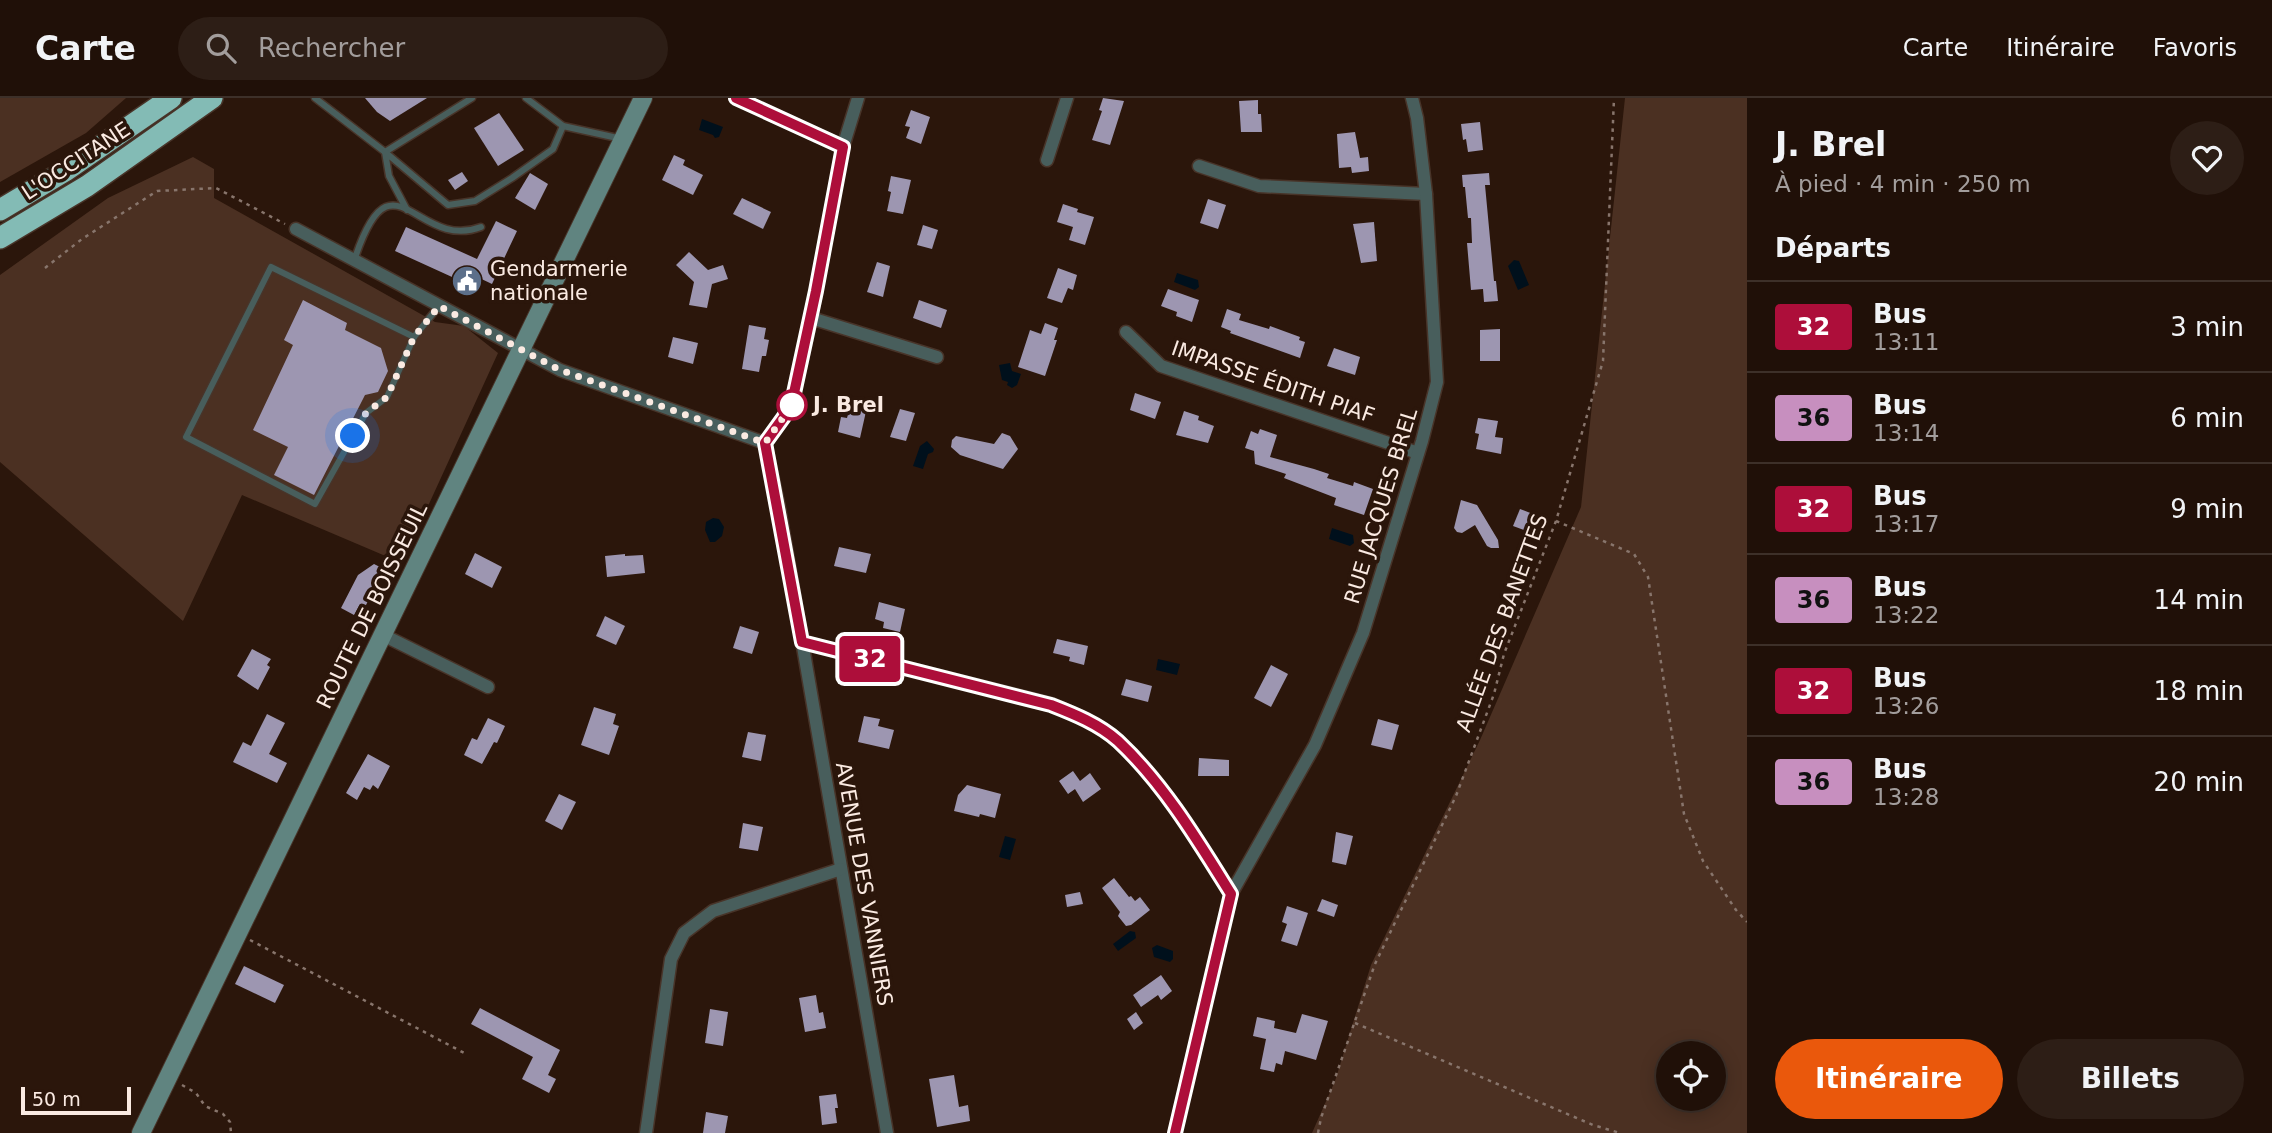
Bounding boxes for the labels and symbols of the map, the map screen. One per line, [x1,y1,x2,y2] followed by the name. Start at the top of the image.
[17,117,135,205] street label: L'OCCITANE
[490,257,628,305] place label: Gendarmerie nationale
[450,264,484,298] public building icon: Gendarmerie nationale
[1168,335,1378,428] street label: IMPASSE ÉDITH PIAF
[777,390,807,420] marker: J. Brel
[811,393,884,417] place label: J. Brel
[1340,405,1422,607] street label: RUE JACQUES BREL
[335,418,370,453] your location
[312,499,432,713] street label: ROUTE DE BOISSEUIL
[1450,510,1553,735] street label: ALLÉE DES BANETTES
[838,636,902,682] line badge: 32
[831,760,897,1008] street label: AVENUE DES VANNIERS
[21,1084,131,1116] scale bar

